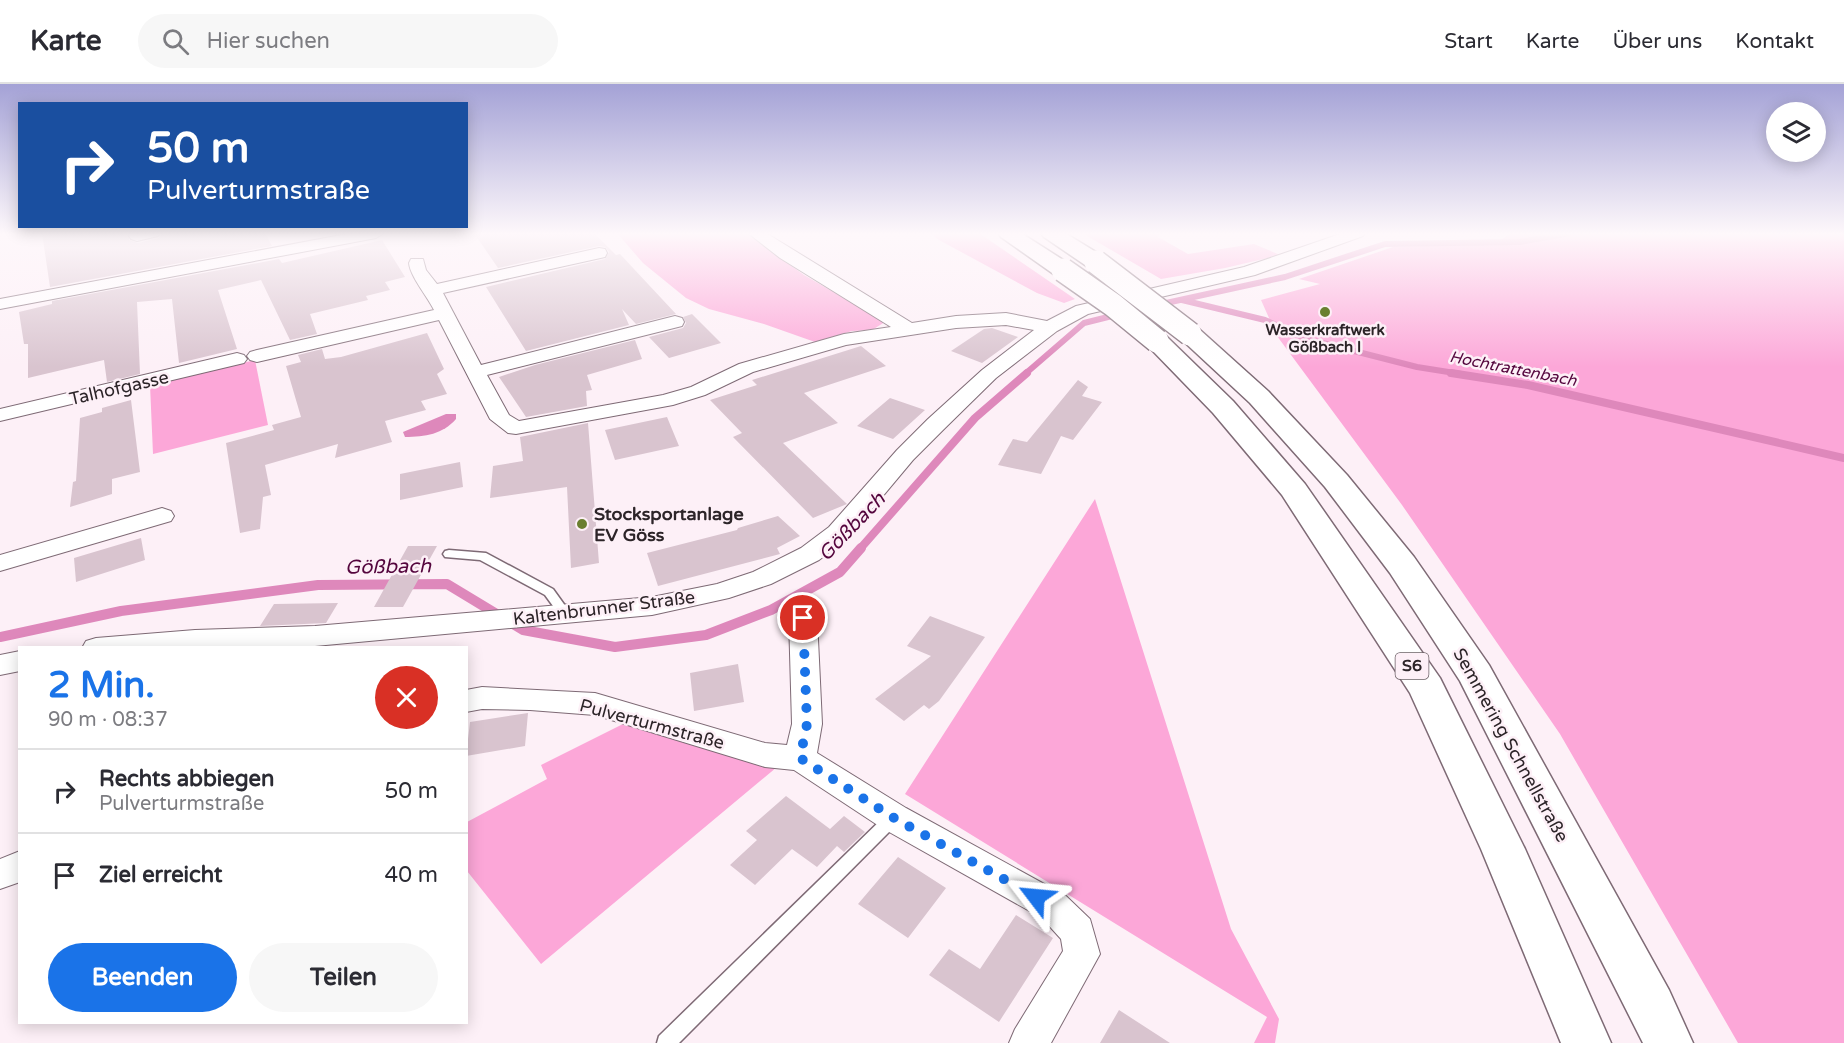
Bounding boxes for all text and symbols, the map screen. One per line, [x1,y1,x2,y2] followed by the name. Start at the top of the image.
[138,14,558,68] search box
[30,24,102,58] text: Karte
[159,25,192,58] icon: search
[207,28,330,54] text: Hier suchen
[1444,29,1493,54] text: Start
[1526,29,1579,54] text: Karte
[1612,29,1702,54] text: Über uns
[1735,29,1814,54] text: Kontakt
[1766,102,1826,162] map controls
[1766,102,1826,162] button: layers
[147,123,249,174] text: 50 m
[48,126,126,204] icon: right
[147,174,370,207] text: Pulverturmstraße
[1318,305,1332,319] marker: Wasserkraftwerk Gößbach I
[1265,321,1385,356] place label: Wasserkraftwerk Gößbach I
[1448,347,1579,391] water label: Hochtrattenbach
[67,366,171,410] street label: Talhofgasse
[813,487,891,566] water label: Gößbach
[594,503,744,546] place label: Stocksportanlage EV Göss
[575,517,589,531] marker: Stocksportanlage EV Göss
[345,554,432,580] water label: Gößbach
[512,586,696,630] street label: Kaltenbrunner Straße
[777,592,828,643] pin
[786,601,819,634] icon: arrive
[1448,644,1574,846] street label: Semmering Schnellstraße
[1396,653,1428,679] road number: S6
[48,664,155,707] text: 2 Min.
[375,666,438,729] button: close
[577,694,727,754] street label: Pulverturmstraße
[48,708,168,732] text: 90 m · 08:37
[99,766,274,792] text: Rechts abbiegen
[48,775,81,808] icon: right
[384,778,438,804] text: 50 m
[99,792,264,816] text: Pulverturmstraße
[48,859,81,892] icon: arrive
[99,862,222,888] text: Ziel erreicht
[384,862,438,888] text: 40 m
[1004,865,1068,929] position arrow
[48,943,237,1012] button: Beenden
[249,943,438,1012] button: Teilen

